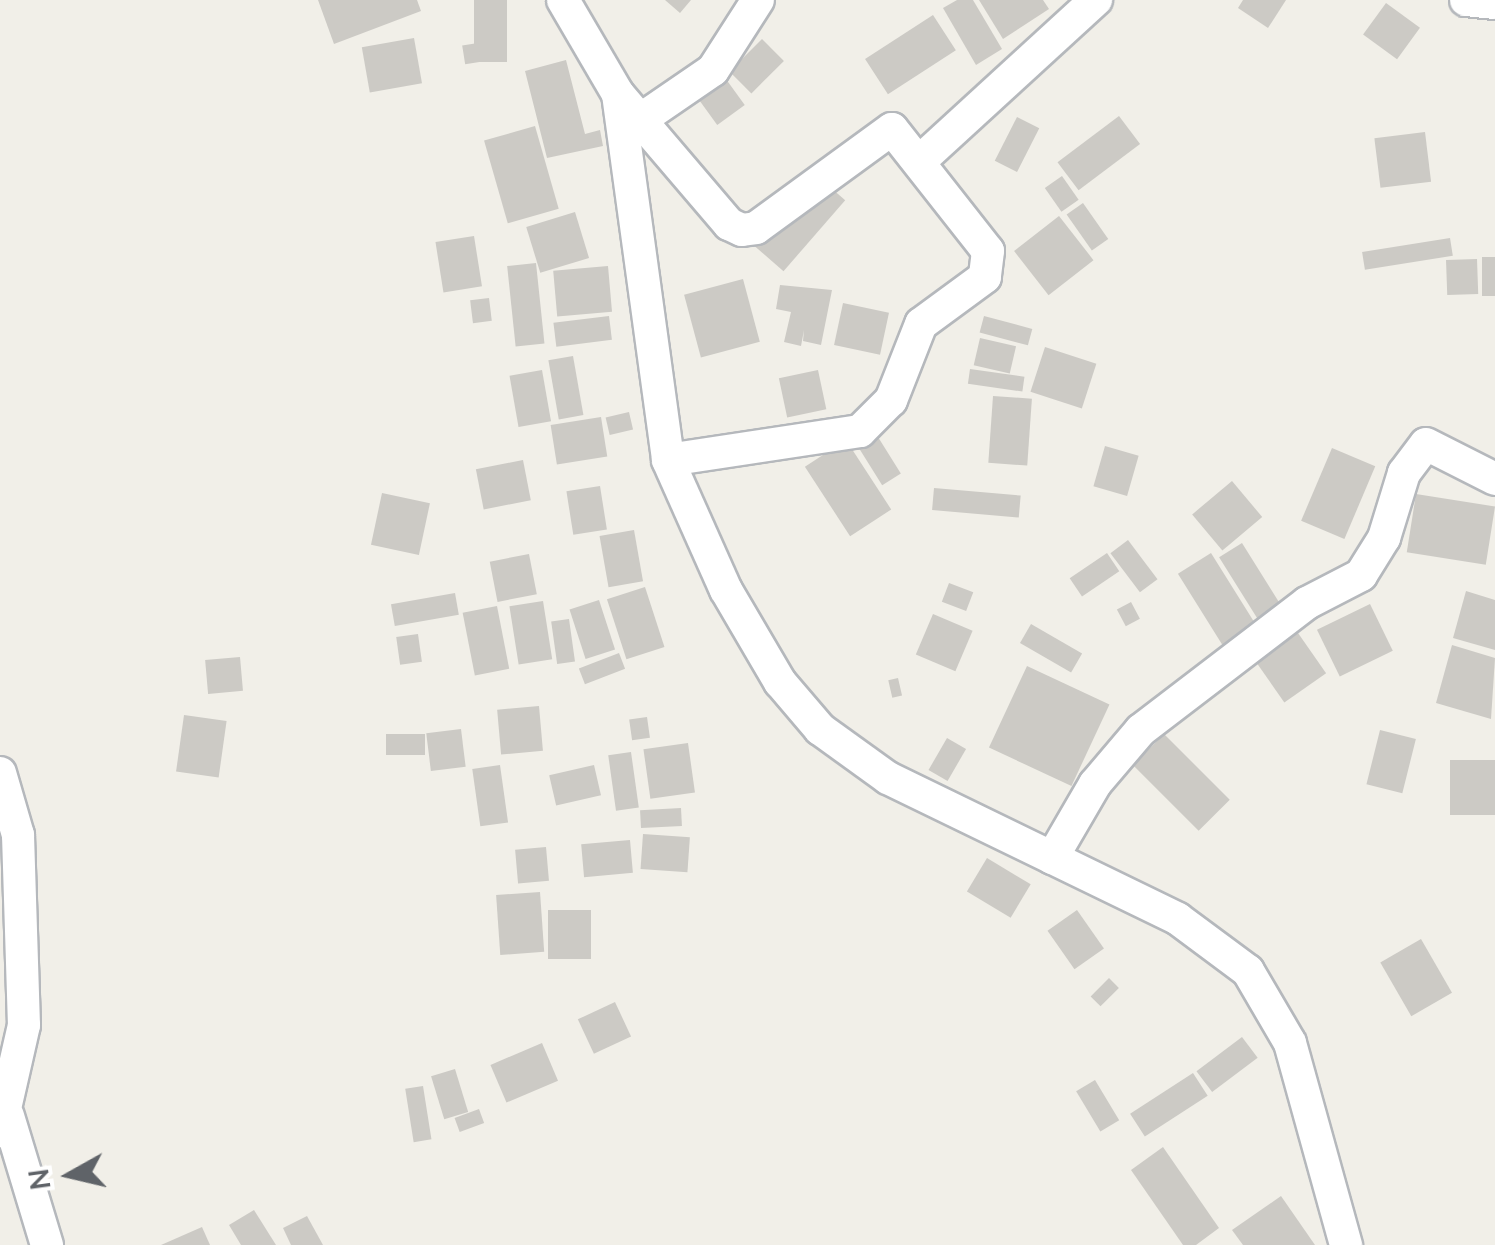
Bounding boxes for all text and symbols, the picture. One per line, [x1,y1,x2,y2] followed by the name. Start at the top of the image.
[20,1125,120,1225] north arrow
[20,1166,61,1192] text: N

